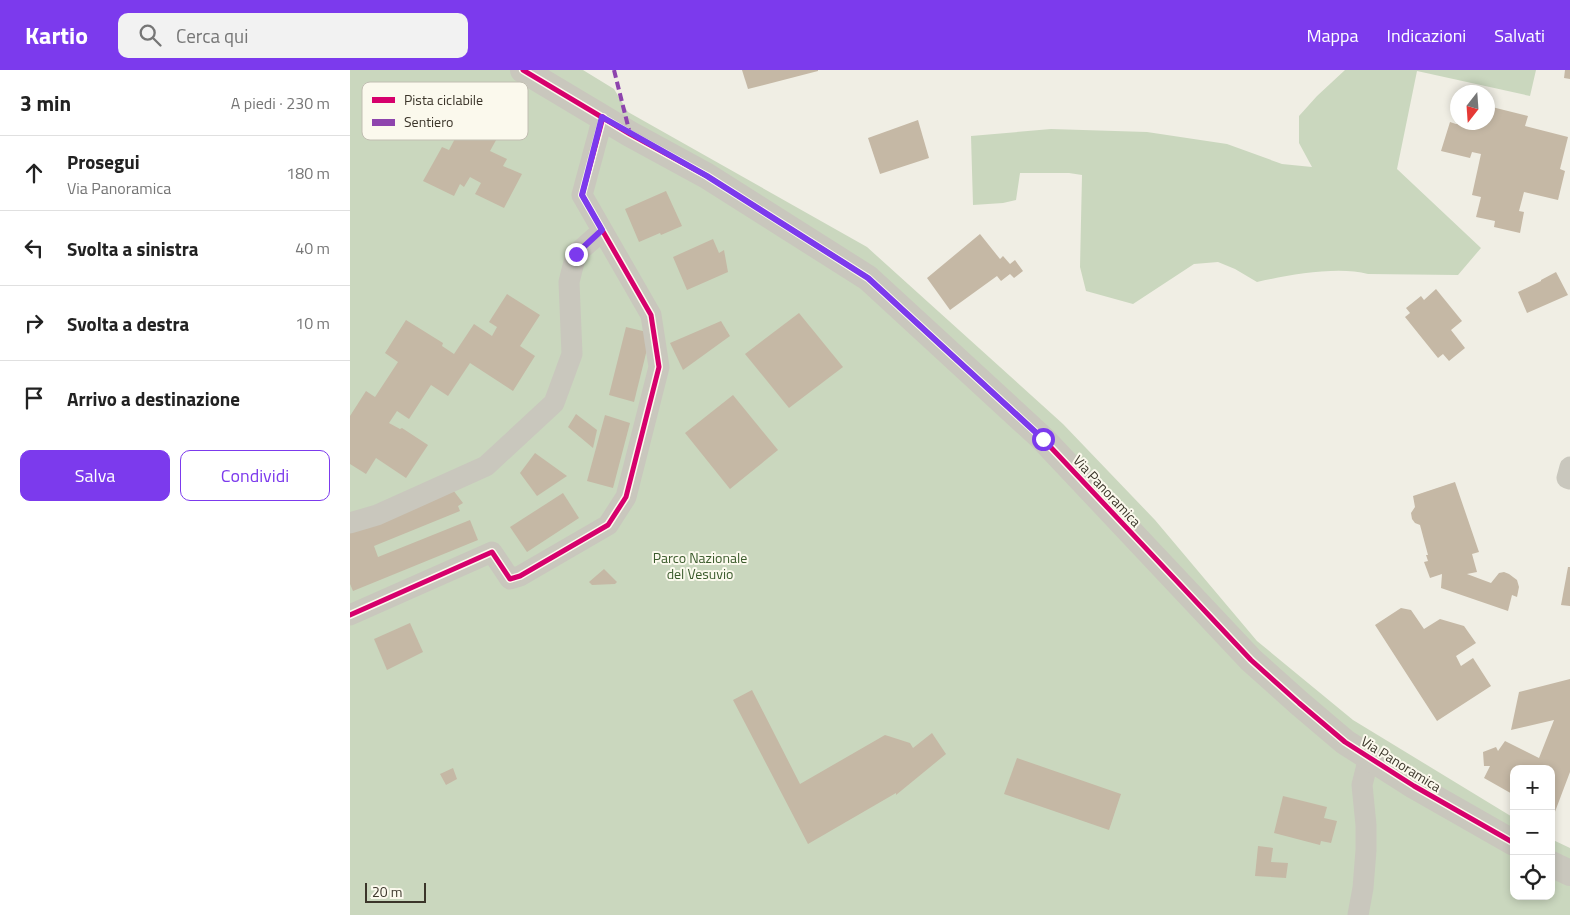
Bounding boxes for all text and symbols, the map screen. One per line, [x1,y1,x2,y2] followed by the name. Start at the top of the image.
[118,13,468,58] search box
[25,17,88,53] text: Kartio
[136,21,164,49] icon: search
[176,21,248,50] text: Cerca qui
[1306,22,1359,49] text: Mappa
[1387,22,1466,49] text: Indicazioni
[1494,22,1545,49] text: Salvati
[362,82,528,140] legend
[1450,85,1495,130] north arrow
[20,87,71,119] text: 3 min
[404,89,483,110] text: Pista ciclabile
[231,91,330,115] text: A piedi · 230 m
[404,111,453,132] text: Sentiero
[67,147,140,176] text: Prosegui
[20,159,48,187] icon: ahead
[286,161,330,185] text: 180 m
[67,176,171,200] text: Via Panoramica
[20,234,48,262] icon: left
[67,234,198,263] text: Svolta a sinistra
[295,236,330,260] text: 40 m
[565,243,588,266] route end
[20,309,48,337] icon: right
[67,309,189,338] text: Svolta a destra
[295,311,330,335] text: 10 m
[20,384,48,412] icon: arrive
[67,384,240,413] text: Arrivo a destinazione
[1032,428,1055,451] route start
[20,450,170,501] button: Salva
[180,450,330,501] button: Condividi
[1069,450,1146,531] street label: Via Panoramica
[653,547,747,584] park label: Parco Nazionale del Vesuvio
[1357,731,1446,797] street label: Via Panoramica
[1510,765,1555,900] map controls
[1510,765,1555,810] button: +
[1510,810,1555,855] button: −
[1510,855,1555,900] button: locate
[365,880,426,903] scale bar
[372,881,402,902] text: 20 m

